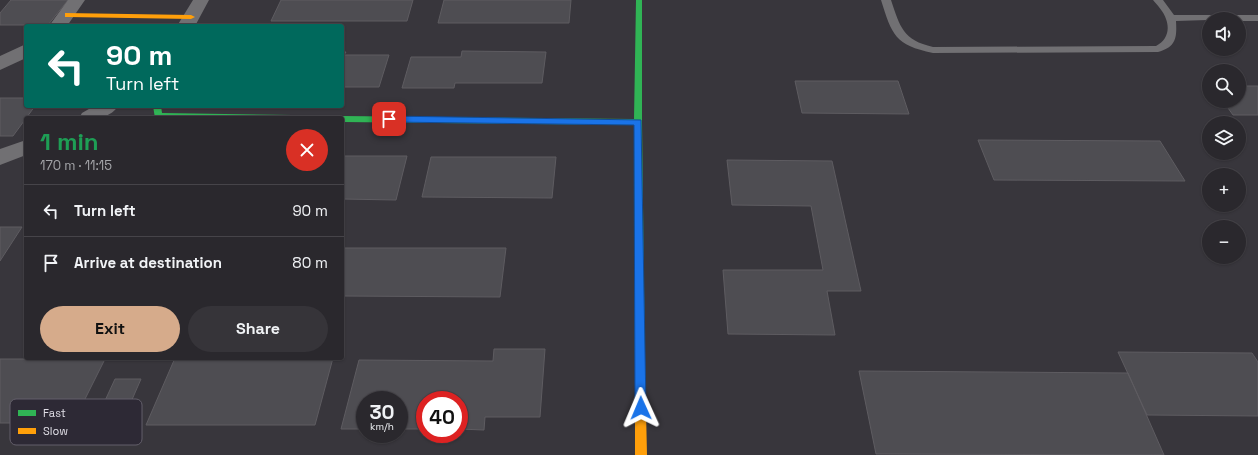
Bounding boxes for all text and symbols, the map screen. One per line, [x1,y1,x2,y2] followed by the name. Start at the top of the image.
[1202,12,1246,264] map controls
[1202,12,1246,56] button: sound
[106,37,172,73] text: 90 m
[40,40,92,92] icon: left
[1202,64,1246,108] button: search
[106,72,179,95] text: Turn left
[372,102,406,136] pin
[378,108,400,130] icon: arrive
[1202,116,1246,160] button: layers
[40,126,99,157] text: 1 min
[286,129,328,171] button: close
[40,157,112,174] text: 170 m · 11:15
[1202,168,1246,212] button: +
[40,200,62,222] icon: left
[74,201,136,220] text: Turn left
[292,201,328,220] text: 90 m
[1202,220,1246,264] button: −
[40,252,62,274] icon: arrive
[74,253,222,272] text: Arrive at destination
[292,253,328,272] text: 80 m
[40,306,180,352] button: Exit
[188,306,328,352] button: Share
[620,387,662,429] position arrow
[416,391,468,443] speed limit sign: 40
[10,399,142,445] legend
[369,399,395,425] text: 30
[43,406,66,420] text: Fast
[370,420,394,433] text: km/h
[43,424,68,438] text: Slow

